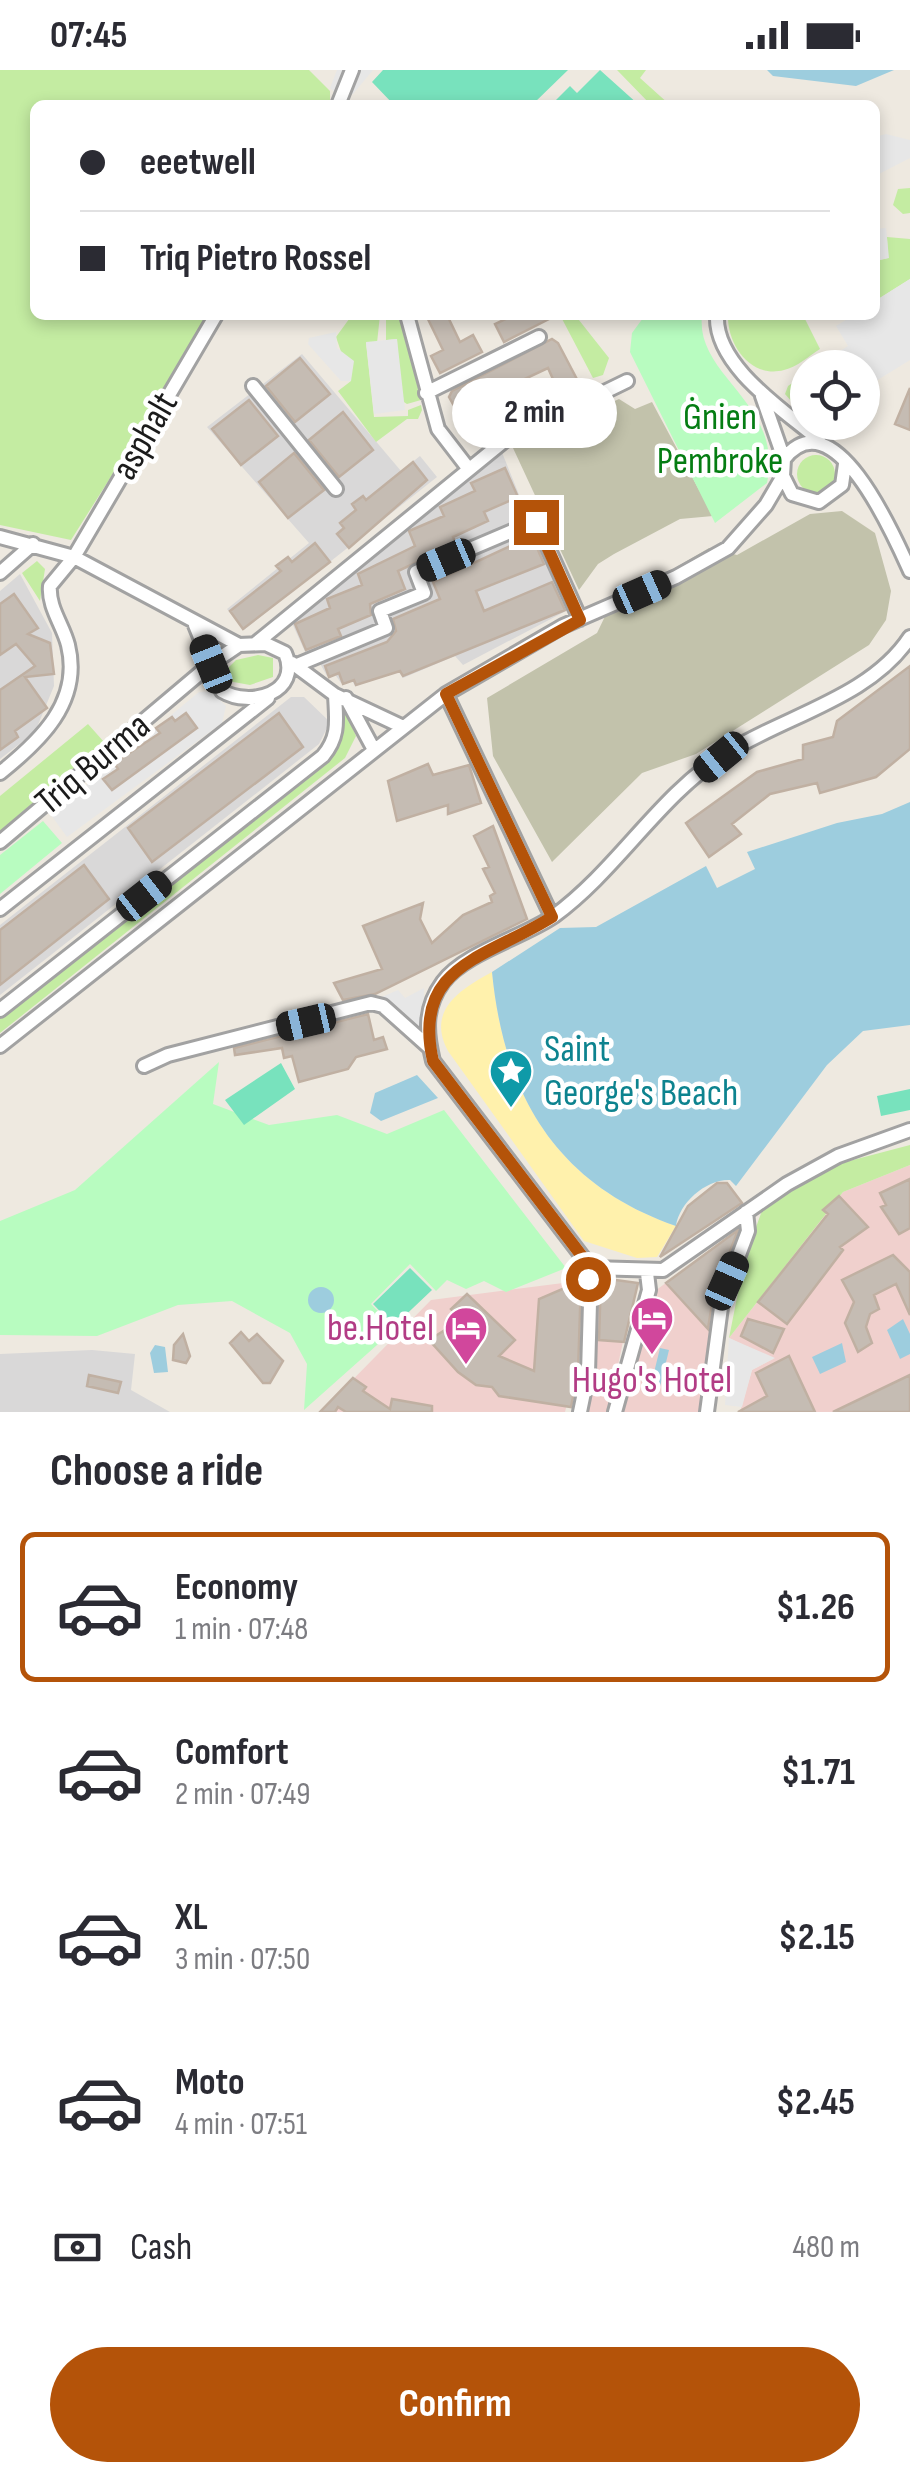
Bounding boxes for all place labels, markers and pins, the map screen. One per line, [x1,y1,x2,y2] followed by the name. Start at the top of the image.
[544,1027,738,1116] place label: Saint George's Beach
[488,1048,534,1109] place icon: Saint George's Beach
[629,1295,675,1356] hotel icon: Hugo's Hotel
[443,1305,489,1366] hotel icon: be.Hotel
[327,1306,434,1351] place label: be.Hotel
[572,1358,732,1403] place label: Hugo's Hotel

